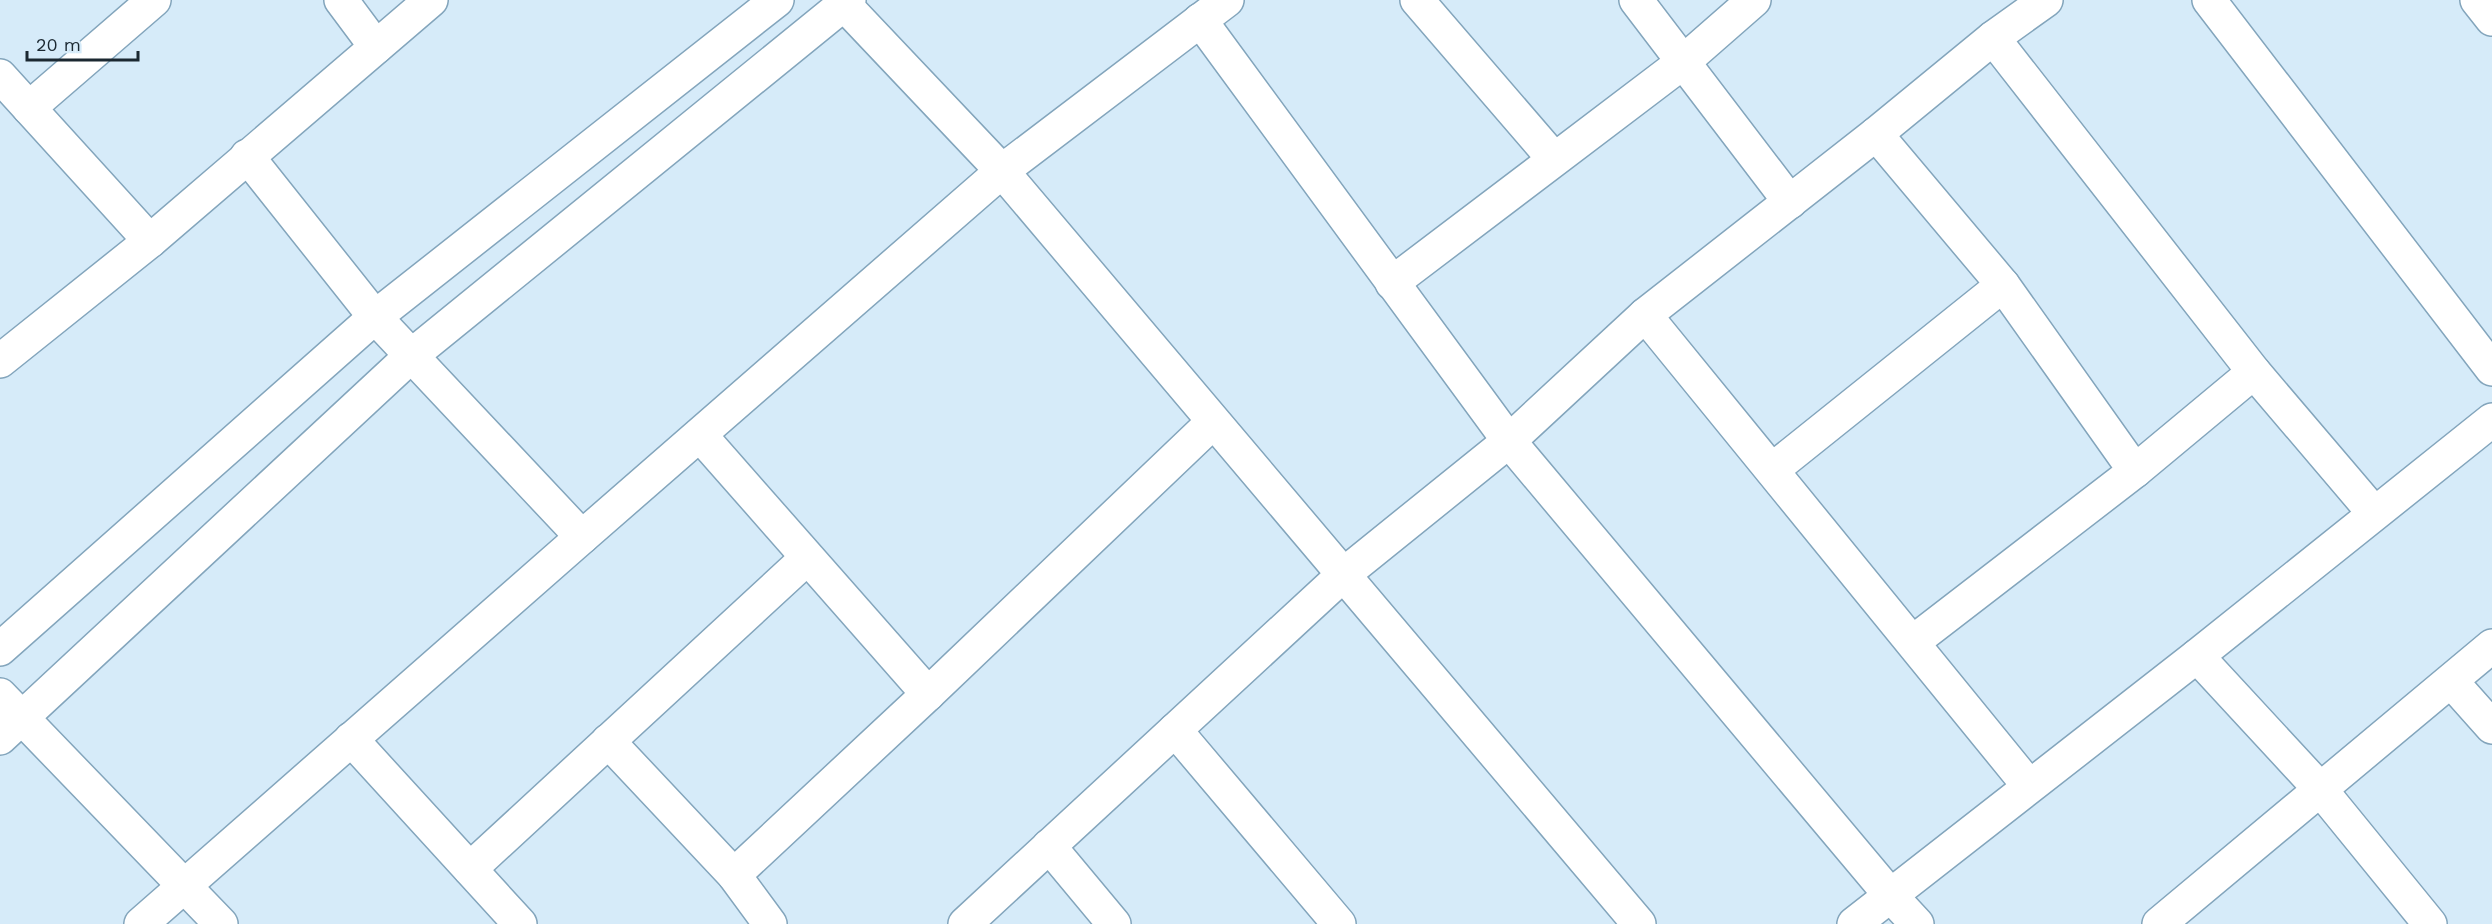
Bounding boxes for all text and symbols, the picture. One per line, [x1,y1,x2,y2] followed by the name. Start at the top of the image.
[27,24,138,62] scale bar
[36,34,81,55] text: 20 m

